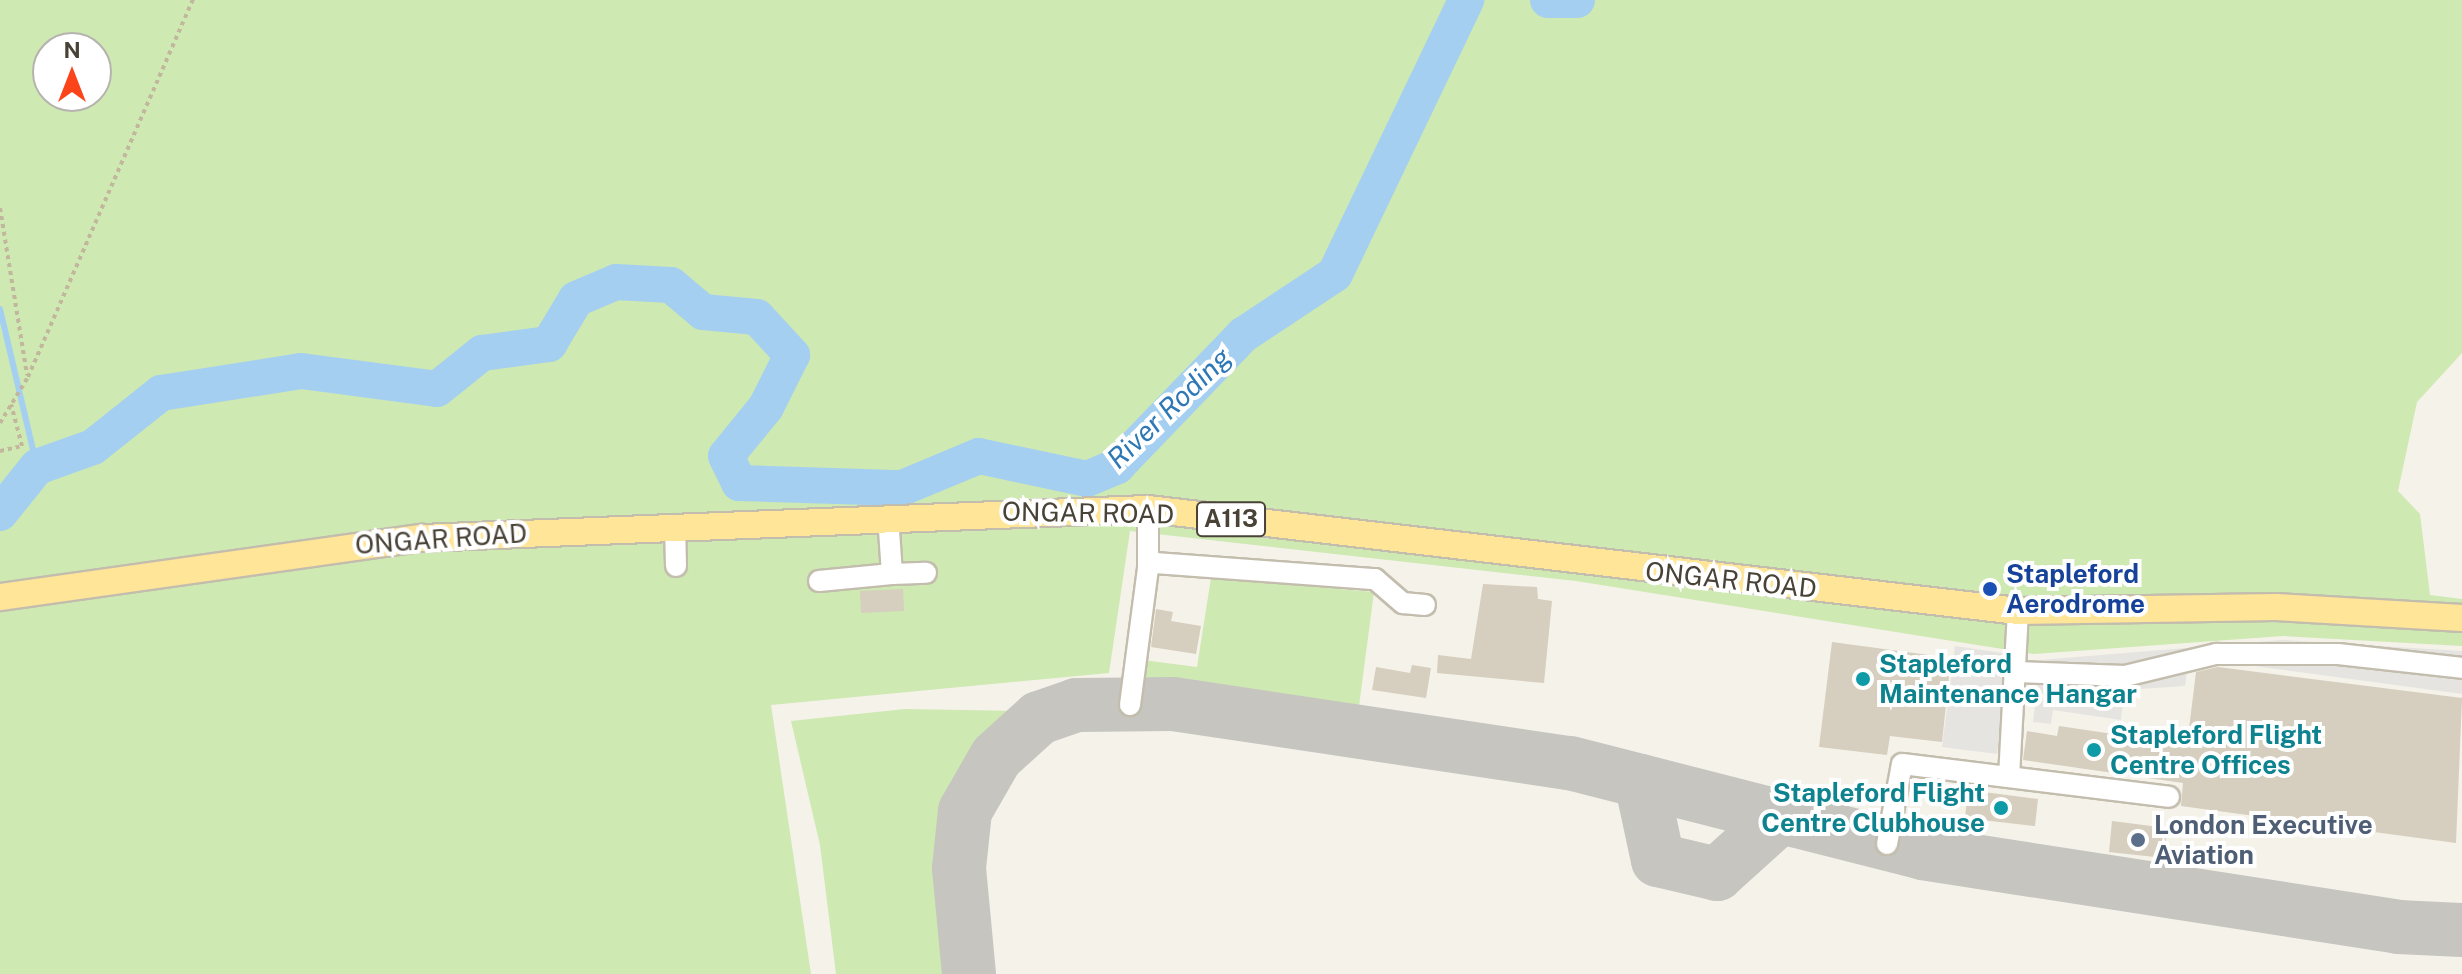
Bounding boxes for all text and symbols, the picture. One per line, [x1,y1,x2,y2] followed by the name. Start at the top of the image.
[32,32,112,112] north arrow
[63,37,81,63] text: N
[1100,341,1238,475] water label: River Roding
[1002,496,1174,530] street label: ONGAR ROAD
[1195,499,1267,539] road number: A113
[354,517,528,561] street label: ONGAR ROAD
[1644,555,1818,605] street label: ONGAR ROAD
[2006,558,2145,620] place label: Stapleford Aerodrome
[1981,580,1999,598] marker: Stapleford Aerodrome
[1879,648,2137,710] place label: Stapleford Maintenance Hangar
[1854,670,1872,688] marker: Stapleford Maintenance Hangar
[2110,719,2322,780] place label: Stapleford Flight Centre Offices
[2085,741,2103,759] marker: Stapleford Flight Centre Offices
[1761,777,1985,838] place label: Stapleford Flight Centre Clubhouse
[1992,799,2010,817] marker: Stapleford Flight Centre Clubhouse
[2154,809,2373,870] place label: London Executive Aviation
[2129,831,2147,849] marker: London Executive Aviation

